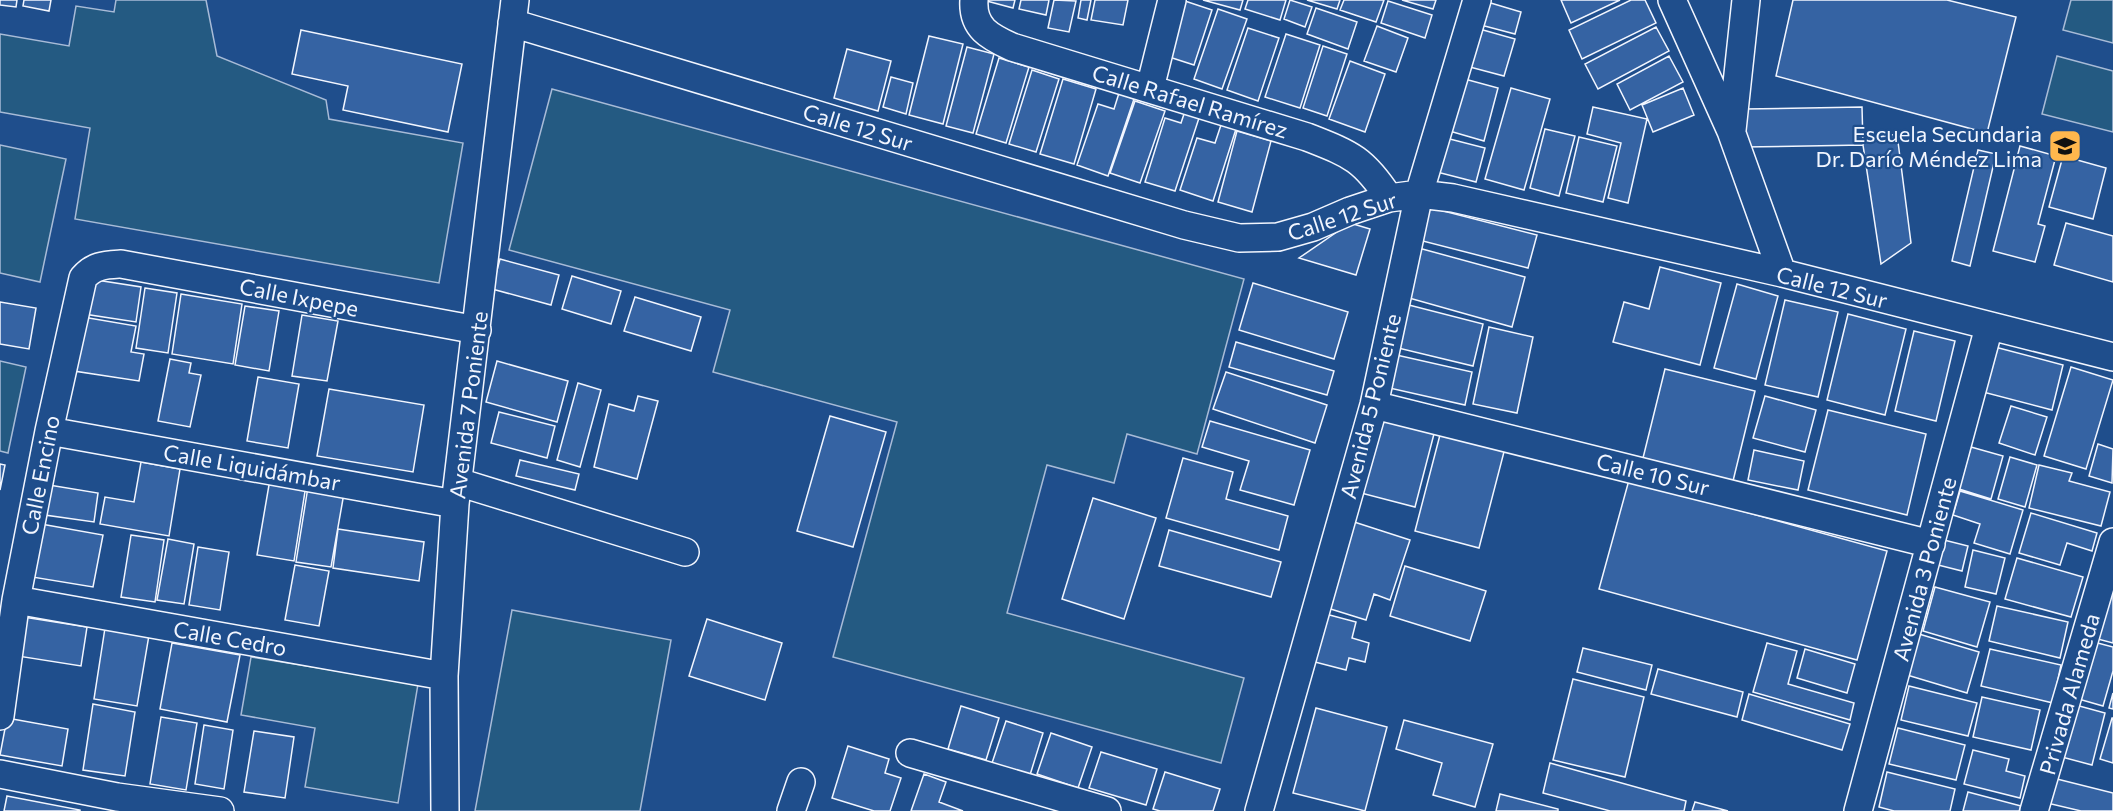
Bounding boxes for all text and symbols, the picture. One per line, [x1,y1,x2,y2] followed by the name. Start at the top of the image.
[1089,58,1291,144] street label: Calle Rafael Ramírez
[800,98,916,157] street label: Calle 12 Sur
[1816,120,2042,172] place label: Escuela Secundaria Dr. Darío Méndez Lima
[2047,128,2083,164] school or university icon: Escuela Secundaria Dr. Darío Méndez Lima
[1284,186,1400,246] street label: Calle 12 Sur
[1774,260,1890,314] street label: Calle 12 Sur
[237,272,361,322] street label: Calle Ixpepe
[443,310,493,500] street label: Avenida 7 Poniente
[1334,311,1406,501] street label: Avenida 5 Poniente
[15,413,65,537] street label: Calle Encino
[161,438,343,496] street label: Calle Liquidámbar
[1594,447,1713,501] street label: Calle 10 Sur
[1886,474,1962,664] street label: Avenida 3 Poniente
[2033,610,2105,778] street label: Privada Alameda
[171,615,289,661] street label: Calle Cedro

